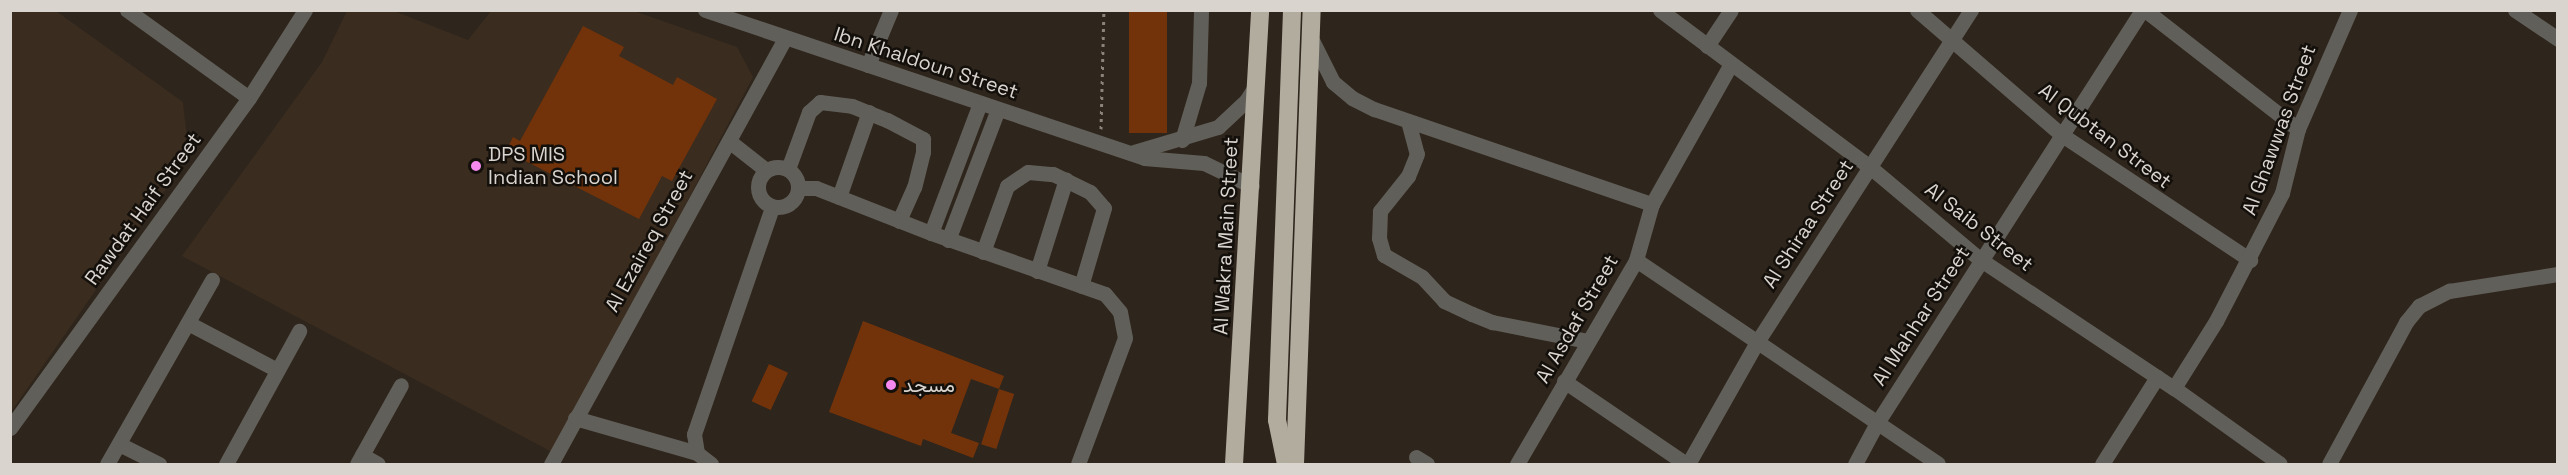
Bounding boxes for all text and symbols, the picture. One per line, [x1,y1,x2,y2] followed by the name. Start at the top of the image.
[831,22,1021,104] street label: Ibn Khaldoun Street
[2237,42,2321,218] street label: Al Ghawwas Street
[2034,78,2176,194] street label: Al Qubtan Street
[80,128,206,290] street label: Rawdat Haif Street
[1209,136,1243,336] street label: Al Wakra Main Street
[488,142,618,189] place label: DPS MIS Indian School
[1757,155,1859,293] street label: Al Shiraa Street
[469,159,483,173] marker: DPS MIS Indian School
[600,166,698,316] street label: Al Ezaireq Street
[1920,177,2038,277] street label: Al Saib Street
[1867,242,1975,390] street label: Al Mahhar Street
[1530,250,1624,388] street label: Al Asdaf Street
[903,373,955,397] place label: مسجد
[884,378,898,392] marker: مسجد

